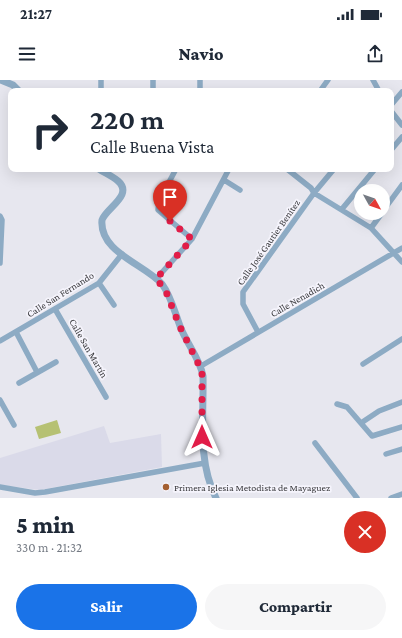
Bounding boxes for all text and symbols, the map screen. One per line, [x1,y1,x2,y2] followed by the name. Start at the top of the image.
[20,6,52,22] text: 21:27
[16,43,38,65] icon: menu
[364,43,386,65] icon: share
[178,44,224,64] text: Navio
[24,104,76,156] icon: right
[90,104,164,135] text: 220 m
[90,137,214,157] text: Calle Buena Vista
[153,180,187,221] pin
[354,184,390,220] north arrow
[354,184,390,220] map controls
[159,186,181,208] icon: arrive
[235,197,302,287] street label: Calle José Gautier Benítez
[25,269,96,319] street label: Calle San Fernando
[268,279,327,319] street label: Calle Nenadich
[67,317,110,380] street label: Calle San Martín
[181,416,223,458] position arrow
[161,482,171,492] marker: Primera Iglesia Metodista de Mayaguez
[174,482,330,493] place label: Primera Iglesia Metodista de Mayaguez
[16,511,75,538] text: 5 min
[344,511,386,553] button: close
[16,540,82,555] text: 330 m · 21:32
[16,584,197,630] button: Salir
[205,584,386,630] button: Compartir

